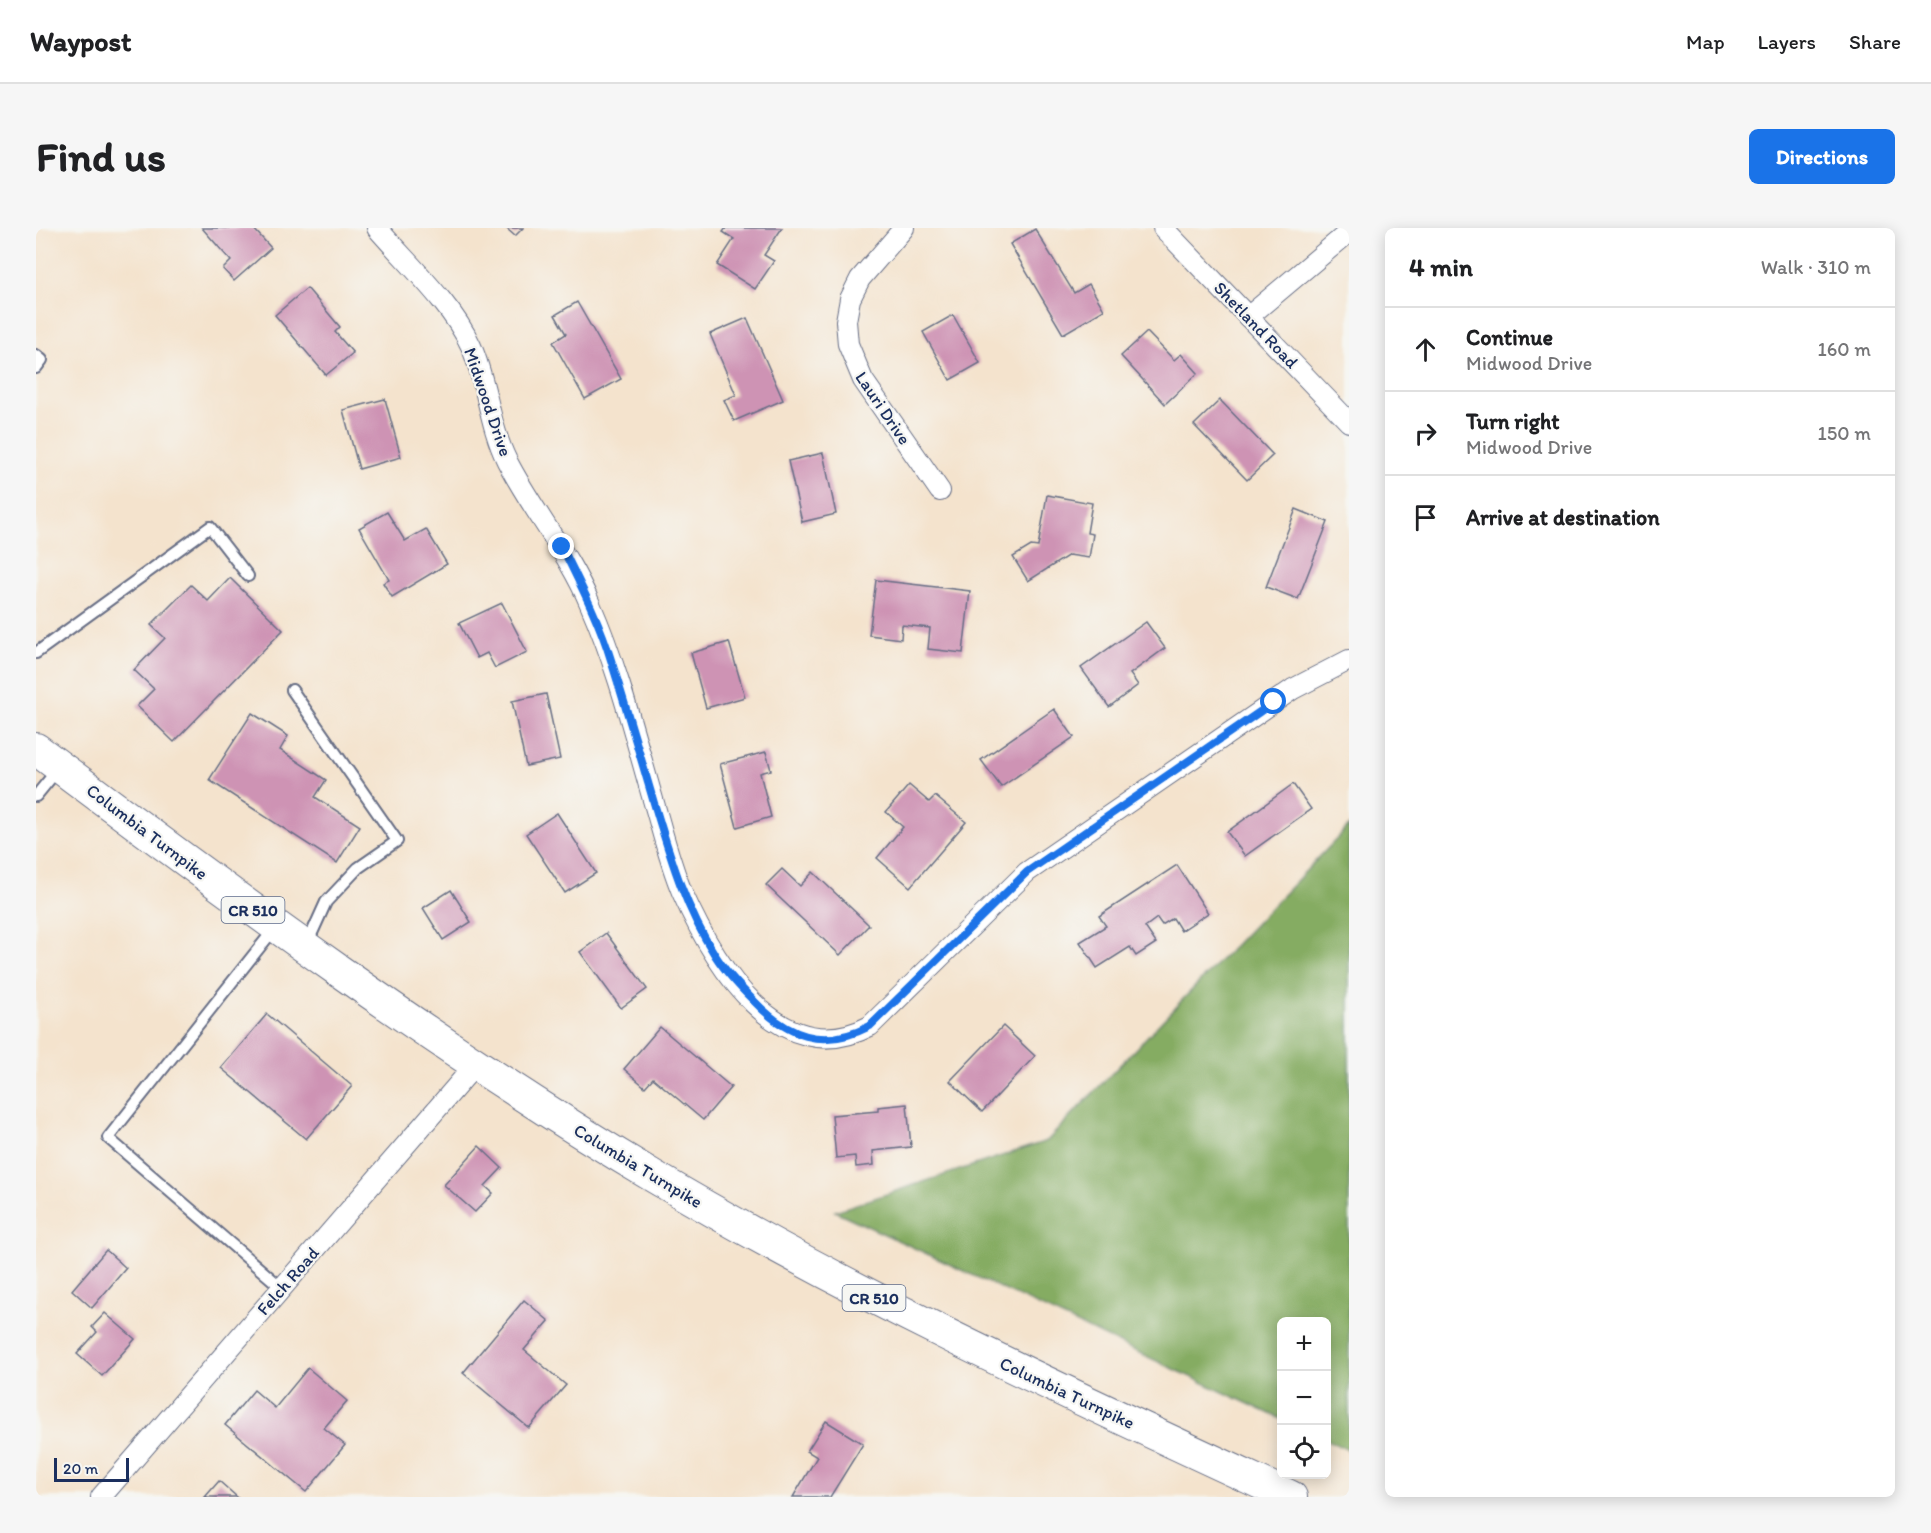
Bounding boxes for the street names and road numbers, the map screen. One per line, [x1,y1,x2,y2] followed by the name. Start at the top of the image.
[1209,277,1303,373] street label: Shetland Road
[459,345,517,459] street label: Midwood Drive
[850,367,916,449] street label: Lauri Drive
[82,779,212,885] street label: Columbia Turnpike
[222,897,284,923] road number: CR 510
[570,1119,706,1213] street label: Columbia Turnpike
[252,1242,324,1320] street label: Felch Road
[842,1285,906,1311] road number: CR 510
[996,1352,1138,1434] street label: Columbia Turnpike

